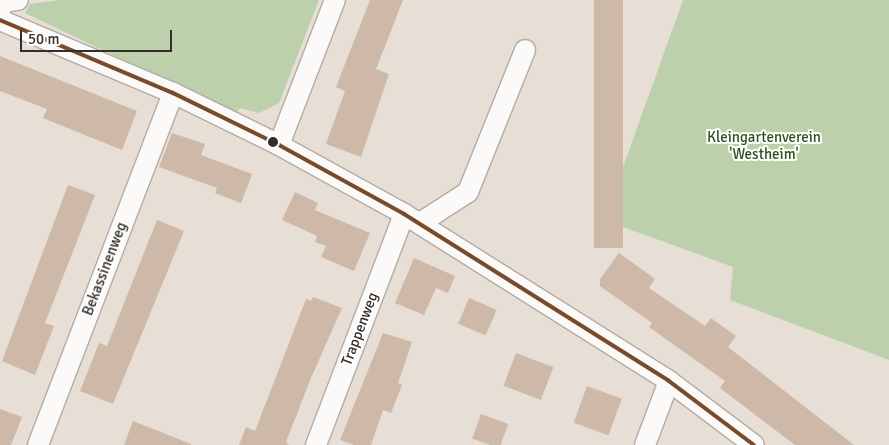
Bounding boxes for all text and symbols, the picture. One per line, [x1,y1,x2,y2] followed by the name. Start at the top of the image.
[22,20,175,52] scale bar
[28,30,59,48] text: 50 m
[707,128,821,163] park label: Kleingartenverein 'Westheim'
[268,137,278,147] unlabelled marker
[79,220,131,318] street label: Bekassinenweg
[338,290,382,368] street label: Trappenweg

